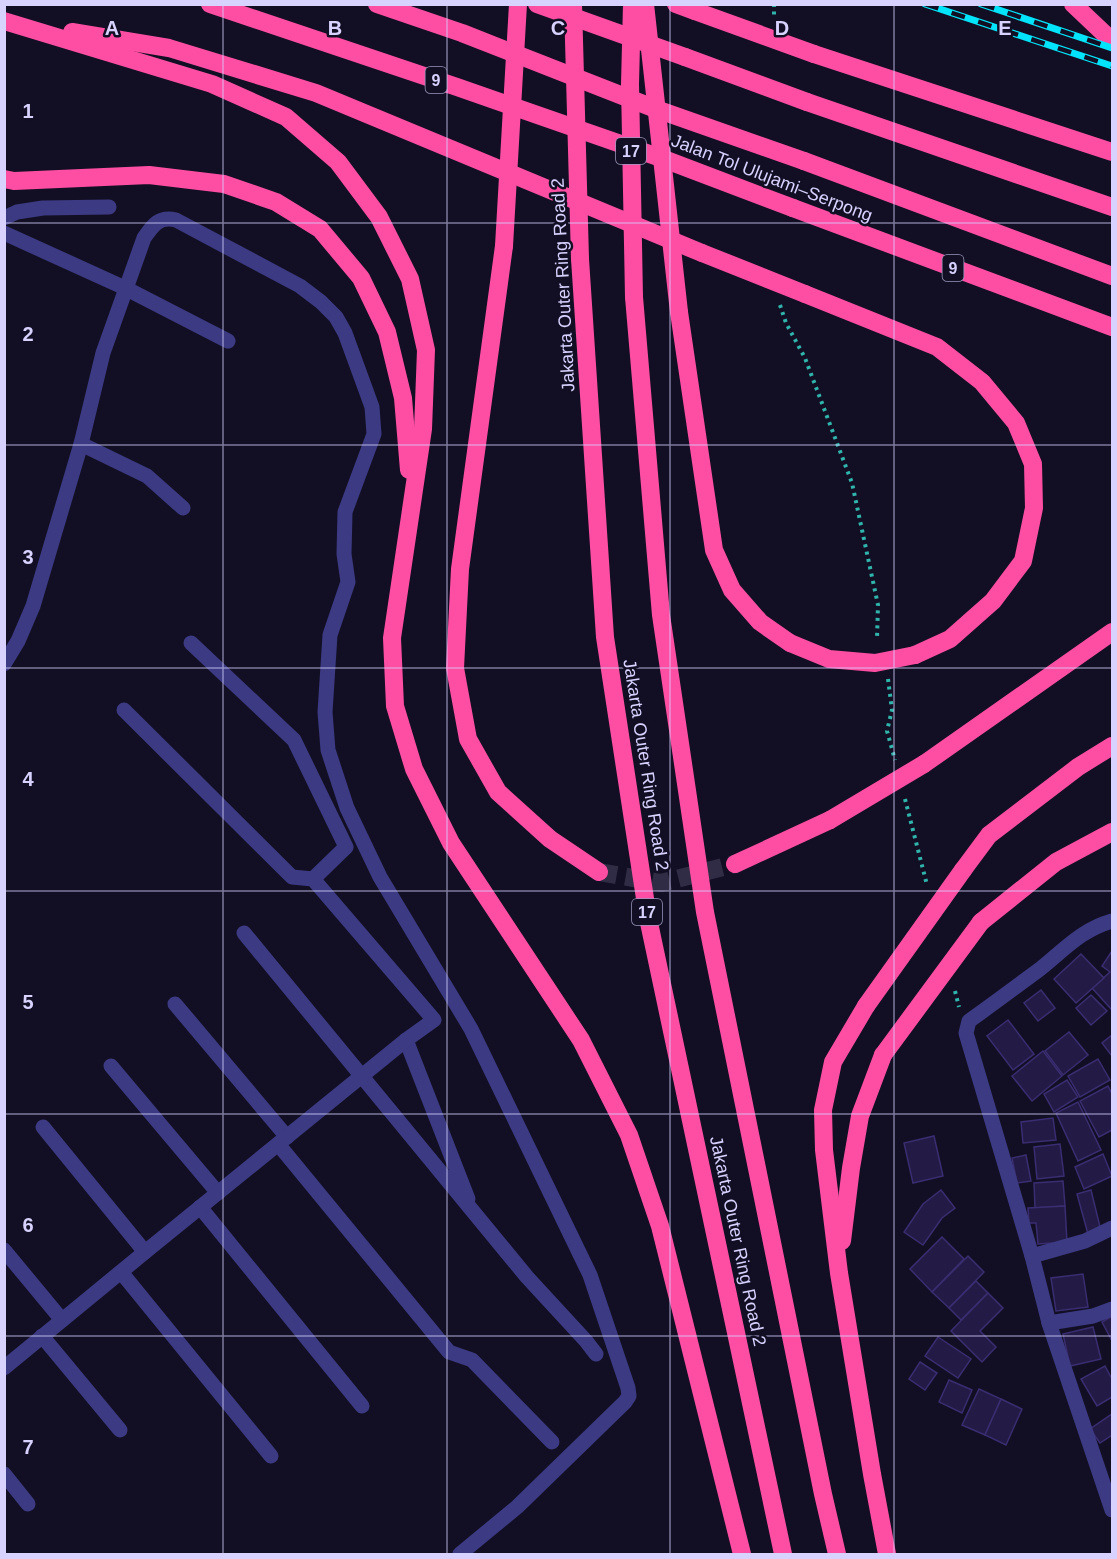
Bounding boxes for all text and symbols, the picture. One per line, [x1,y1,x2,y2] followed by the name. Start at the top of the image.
[105,17,119,39] text: A
[328,17,342,39] text: B
[551,17,565,39] text: C
[775,17,789,39] text: D
[998,17,1012,39] text: E
[426,67,446,93] road number: 9
[22,100,34,122] text: 1
[669,130,875,226] street label: Jalan Tol Ulujami–Serpong
[616,138,646,164] road number: 17
[547,178,579,392] street label: Jakarta Outer Ring Road 2
[942,255,964,281] road number: 9
[22,323,34,345] text: 2
[22,546,34,568] text: 3
[619,658,673,872] street label: Jakarta Outer Ring Road 2
[22,768,34,790] text: 4
[632,899,662,925] road number: 17
[22,991,34,1013] text: 5
[706,1134,770,1348] street label: Jakarta Outer Ring Road 2
[22,1214,34,1236] text: 6
[22,1436,34,1458] text: 7

